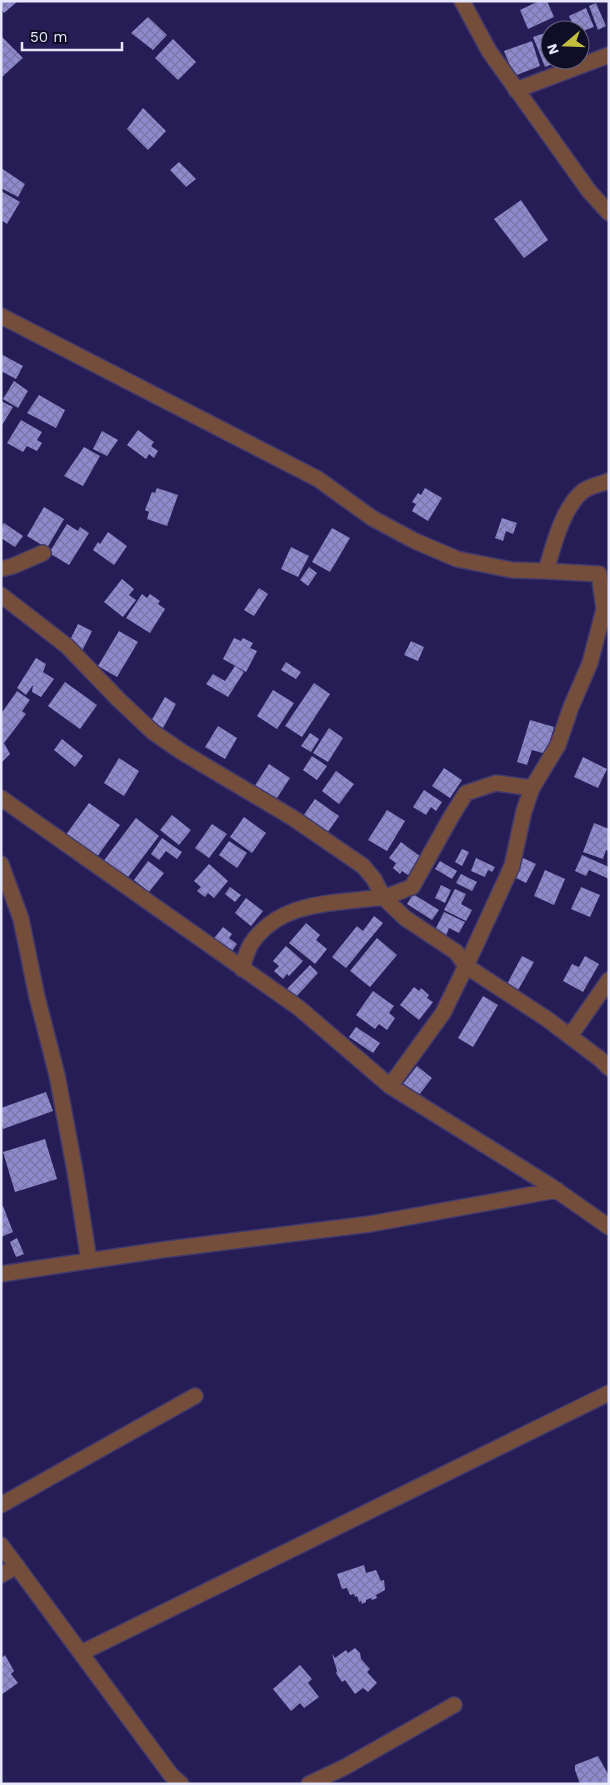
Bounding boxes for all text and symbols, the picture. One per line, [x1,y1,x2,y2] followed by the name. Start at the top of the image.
[22,20,122,52] scale bar
[540,20,590,70] north arrow
[30,28,67,46] text: 50 m
[543,42,562,57] text: N

